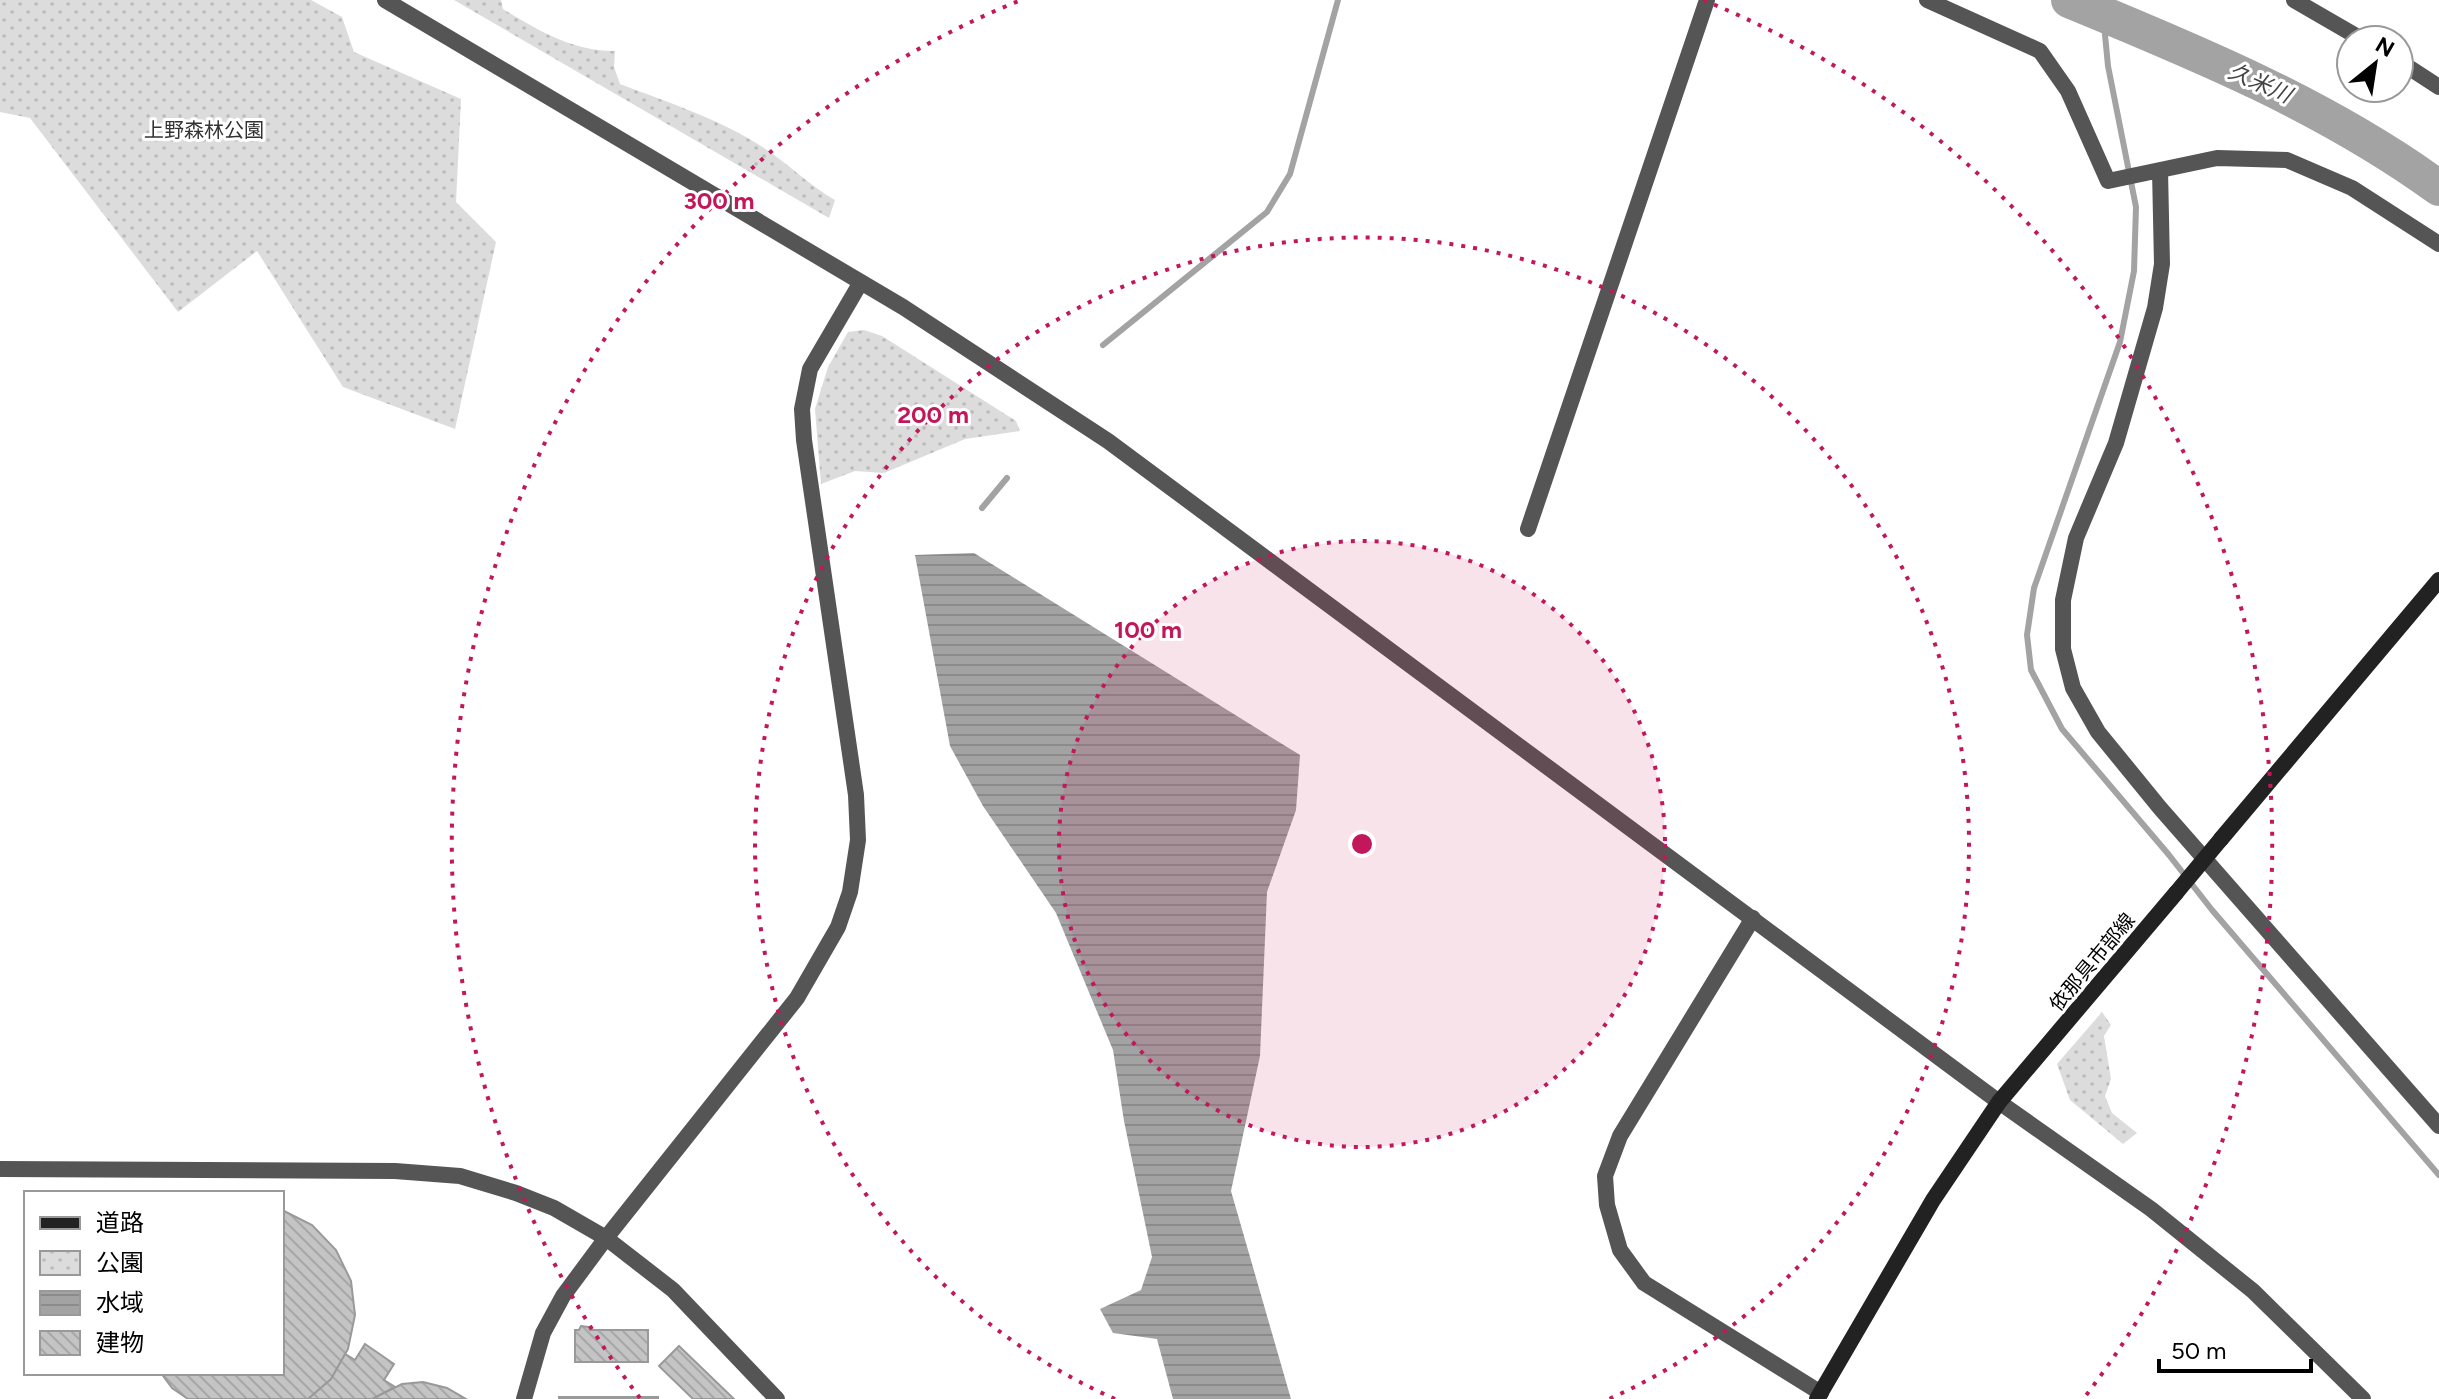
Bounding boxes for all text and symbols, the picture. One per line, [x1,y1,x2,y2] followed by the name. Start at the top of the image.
[2335,24,2415,104] north arrow
[2371,31,2399,63] text: N
[2224,57,2297,110] water label: 久米川
[144,118,264,142] park label: 上野森林公園
[683,186,755,215] text: 300 m
[897,400,969,429] text: 200 m
[1114,615,1182,644] text: 100 m
[1348,830,1376,858] centre of rings
[2044,908,2140,1016] street label: 依那具市部線
[24,1191,284,1375] legend
[96,1208,144,1237] text: 道路
[96,1248,144,1277] text: 公園
[96,1288,144,1317] text: 水域
[2159,1323,2311,1373] scale bar
[96,1328,144,1357] text: 建物
[2171,1336,2227,1365] text: 50 m

